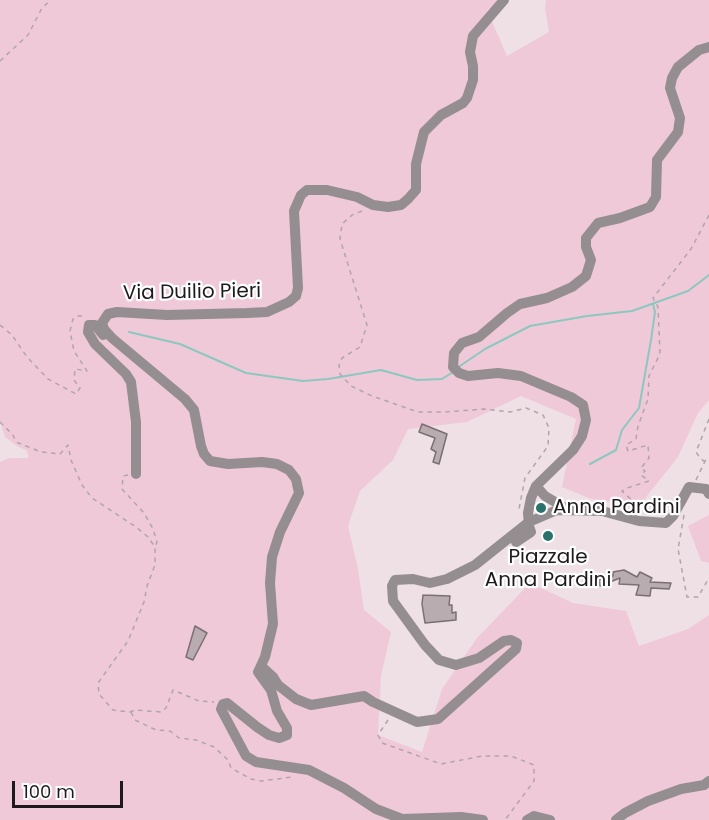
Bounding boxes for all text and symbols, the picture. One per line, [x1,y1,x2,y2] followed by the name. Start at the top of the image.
[123,280,261,306] street label: Via Duilio Pieri
[553,496,680,520] place label: Anna Pardini
[534,501,548,515] marker: Anna Pardini
[541,529,555,543] marker: Piazzale Anna Pardini
[485,546,611,593] place label: Piazzale Anna Pardini
[15,769,126,807] scale bar
[23,779,75,804] text: 100 m

